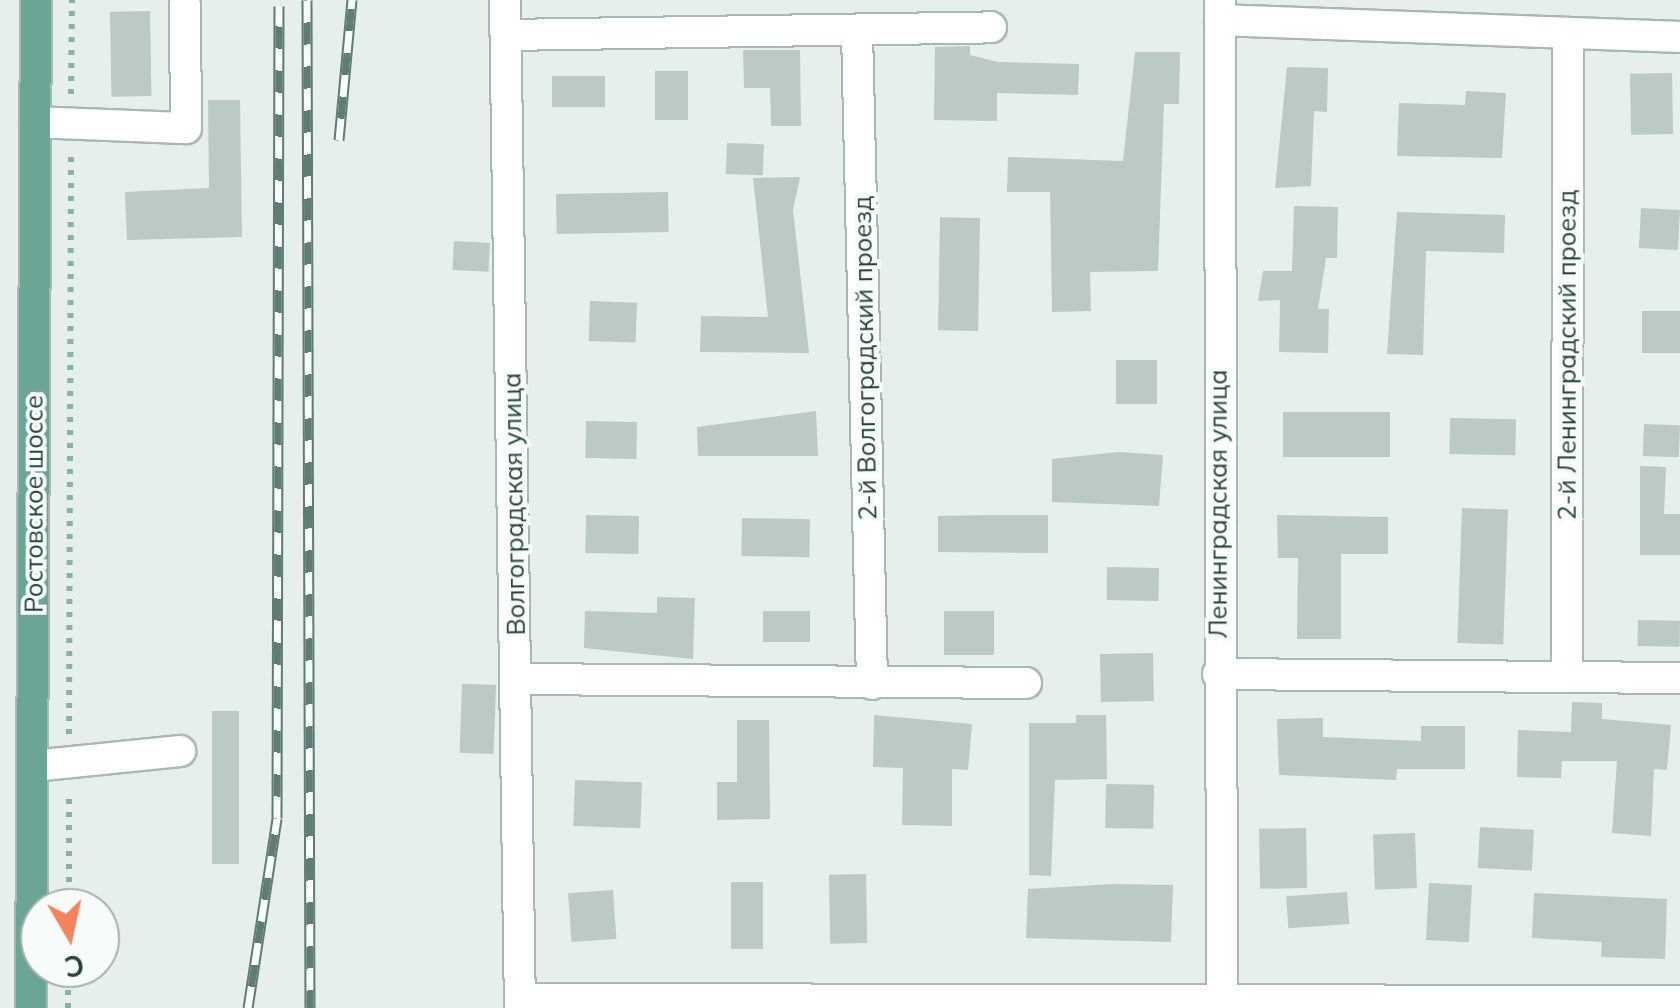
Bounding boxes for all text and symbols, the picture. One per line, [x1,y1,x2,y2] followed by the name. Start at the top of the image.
[1552,190,1582,520] street label: 2-й Ленинградский проезд
[847,196,883,520] street label: 2-й Волгоградский проезд
[1203,370,1233,638] street label: Ленинградская улица
[497,372,531,636] street label: Волгоградская улица
[19,395,49,613] street label: Ростовское шоссе
[20,888,120,988] north arrow
[62,947,87,985] text: С

